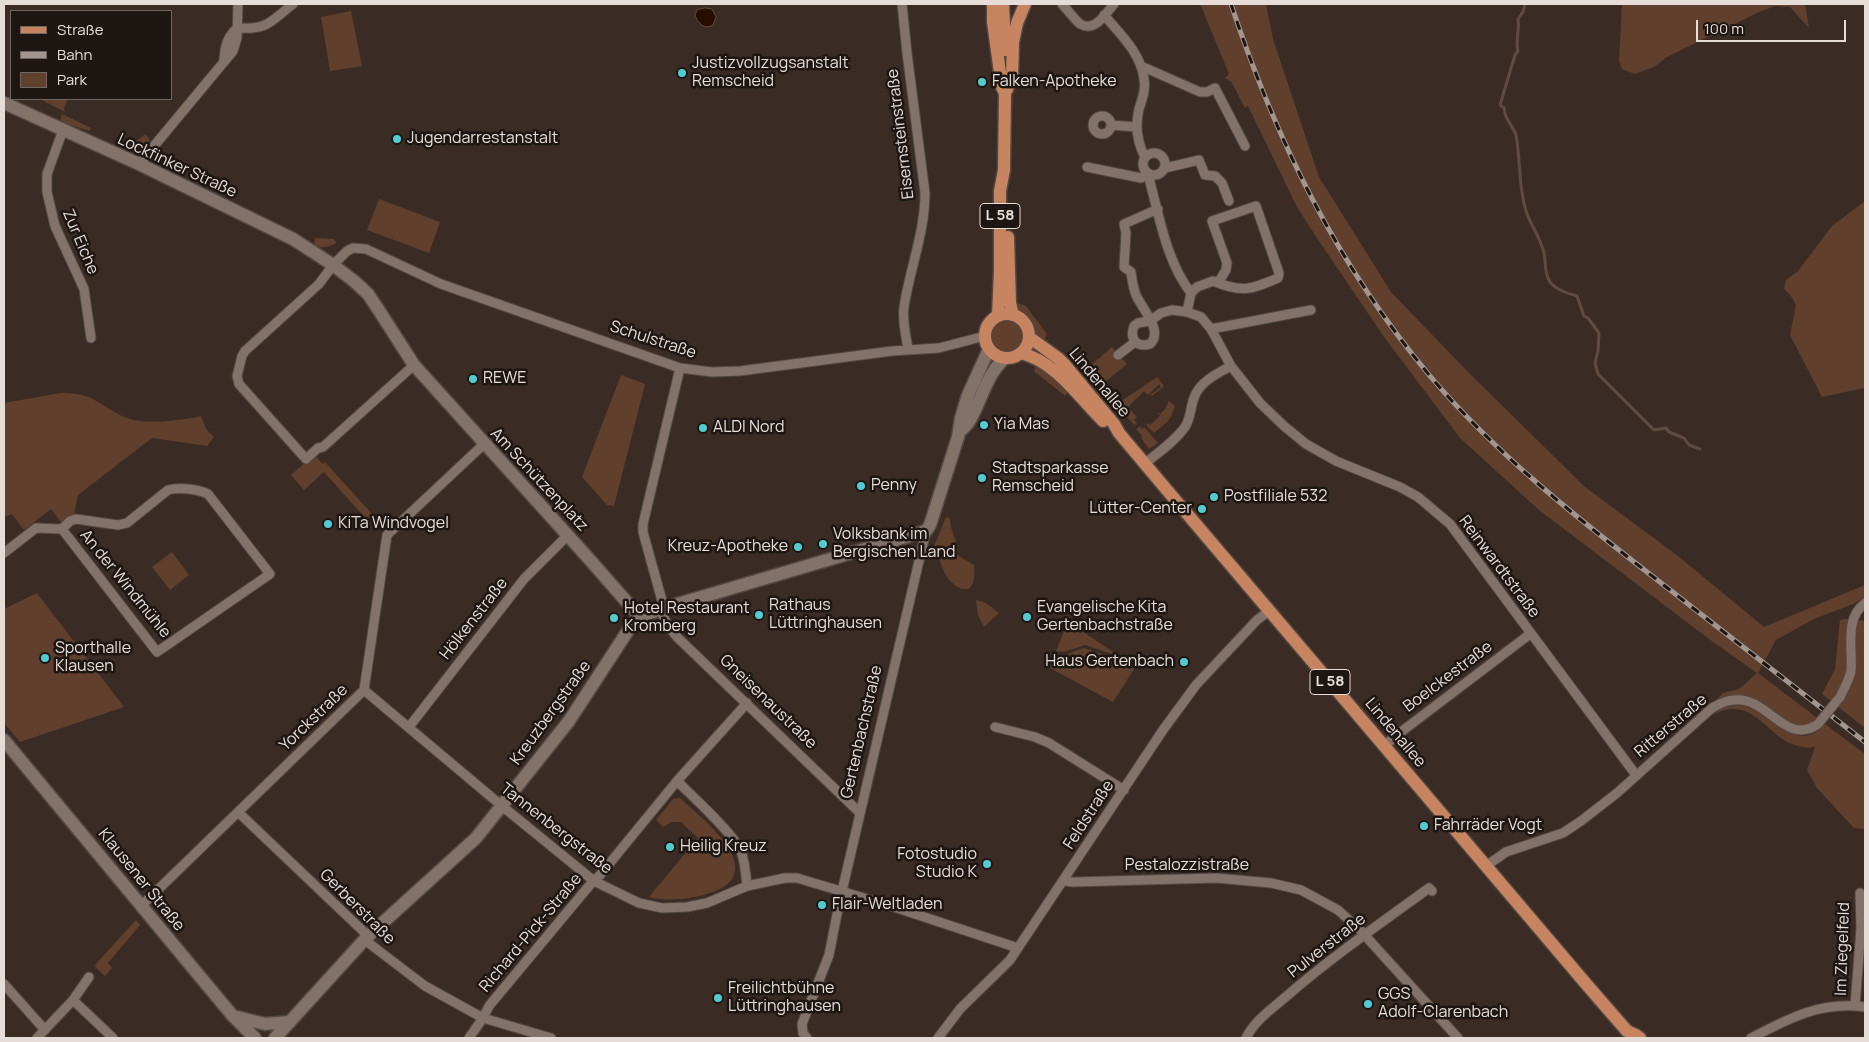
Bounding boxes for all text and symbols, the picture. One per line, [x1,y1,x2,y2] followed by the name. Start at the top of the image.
[10,10,172,100] legend
[1699,10,1849,42] scale bar
[1704,18,1744,39] text: 100 m
[57,19,103,40] text: Straße
[57,44,92,65] text: Bahn
[692,54,849,92] place label: Justizvollzugsanstalt Remscheid
[676,67,688,79] marker: Justizvollzugsanstalt Remscheid
[883,68,919,200] street label: Eisernsteinstraße
[57,69,87,90] text: Park
[992,72,1117,92] place label: Falken-Apotheke
[976,76,988,88] marker: Falken-Apotheke
[407,129,558,149] place label: Jugendarrestanstalt
[114,130,240,202] street label: Lockfinker Straße
[391,133,403,145] marker: Jugendarrestanstalt
[980,204,1020,228] road number: L 58
[58,207,102,277] street label: Zur Eiche
[607,317,699,363] street label: Schulstraße
[1064,344,1134,422] street label: Lindenallee
[483,369,526,389] place label: REWE
[467,373,479,385] marker: REWE
[994,415,1049,435] place label: Yia Mas
[713,418,784,438] place label: ALDI Nord
[978,419,990,431] marker: Yia Mas
[697,422,709,434] marker: ALDI Nord
[486,424,592,536] street label: Am Schützenplatz
[992,459,1109,497] place label: Stadtsparkasse Remscheid
[976,472,988,484] marker: Stadtsparkasse Remscheid
[871,476,917,496] place label: Penny
[855,480,867,492] marker: Penny
[1224,487,1327,507] place label: Postfiliale 532
[1208,491,1220,503] marker: Postfiliale 532
[1089,499,1192,519] place label: Lütter-Center
[1196,503,1208,515] marker: Lütter-Center
[1454,512,1544,622] street label: Reinwardtstraße
[338,514,449,534] place label: KiTa Windvogel
[322,518,334,530] marker: KiTa Windvogel
[833,525,955,563] place label: Volksbank im Bergischen Land
[75,526,175,642] street label: An der Windmühle
[668,537,788,557] place label: Kreuz-Apotheke
[817,538,829,550] marker: Volksbank im Bergischen Land
[792,541,804,553] marker: Kreuz-Apotheke
[436,574,512,664] street label: Hölkenstraße
[769,596,882,634] place label: Rathaus Lüttringhausen
[1037,598,1173,636] place label: Evangelische Kita Gertenbachstraße
[624,599,750,637] place label: Hotel Restaurant Kromberg
[753,609,765,621] marker: Rathaus Lüttringhausen
[1021,611,1033,623] marker: Evangelische Kita Gertenbachstraße
[608,612,620,624] marker: Hotel Restaurant Kromberg
[1400,637,1496,717] street label: Boelckestraße
[55,639,131,677] place label: Sporthalle Klausen
[716,651,820,753] street label: Gneisenaustraße
[39,652,51,664] marker: Sporthalle Klausen
[1045,652,1174,672] place label: Haus Gertenbach
[1178,656,1190,668] marker: Haus Gertenbach
[507,657,595,769] street label: Kreuzbergstraße
[837,664,887,800] street label: Gertenbachstraße
[1310,670,1350,694] road number: L 58
[276,681,352,755] street label: Yorckstraße
[1631,690,1711,762] street label: Ritterstraße
[1360,694,1430,772] street label: Lindenallee
[1060,777,1118,853] street label: Feldstraße
[496,779,616,879] street label: Tannenbergstraße
[1434,816,1542,836] place label: Fahrräder Vogt
[1418,820,1430,832] marker: Fahrräder Vogt
[94,825,188,935] street label: Klausener Straße
[680,837,767,857] place label: Heilig Kreuz
[664,841,676,853] marker: Heilig Kreuz
[897,845,977,883] place label: Fotostudio Studio K
[1125,856,1249,876] street label: Pestalozzistraße
[981,858,993,870] marker: Fotostudio Studio K
[315,865,399,949] street label: Gerberstraße
[476,870,586,996] street label: Richard-Pick-Straße
[832,895,942,915] place label: Flair-Weltladen
[816,899,828,911] marker: Flair-Weltladen
[1832,902,1854,996] street label: Im Ziegelfeld
[1284,910,1370,982] street label: Pulverstraße
[728,979,841,1017] place label: Freilichtbühne Lüttringhausen
[1378,985,1508,1023] place label: GGS Adolf-Clarenbach
[712,992,724,1004] marker: Freilichtbühne Lüttringhausen
[1362,998,1374,1010] marker: GGS Adolf-Clarenbach

